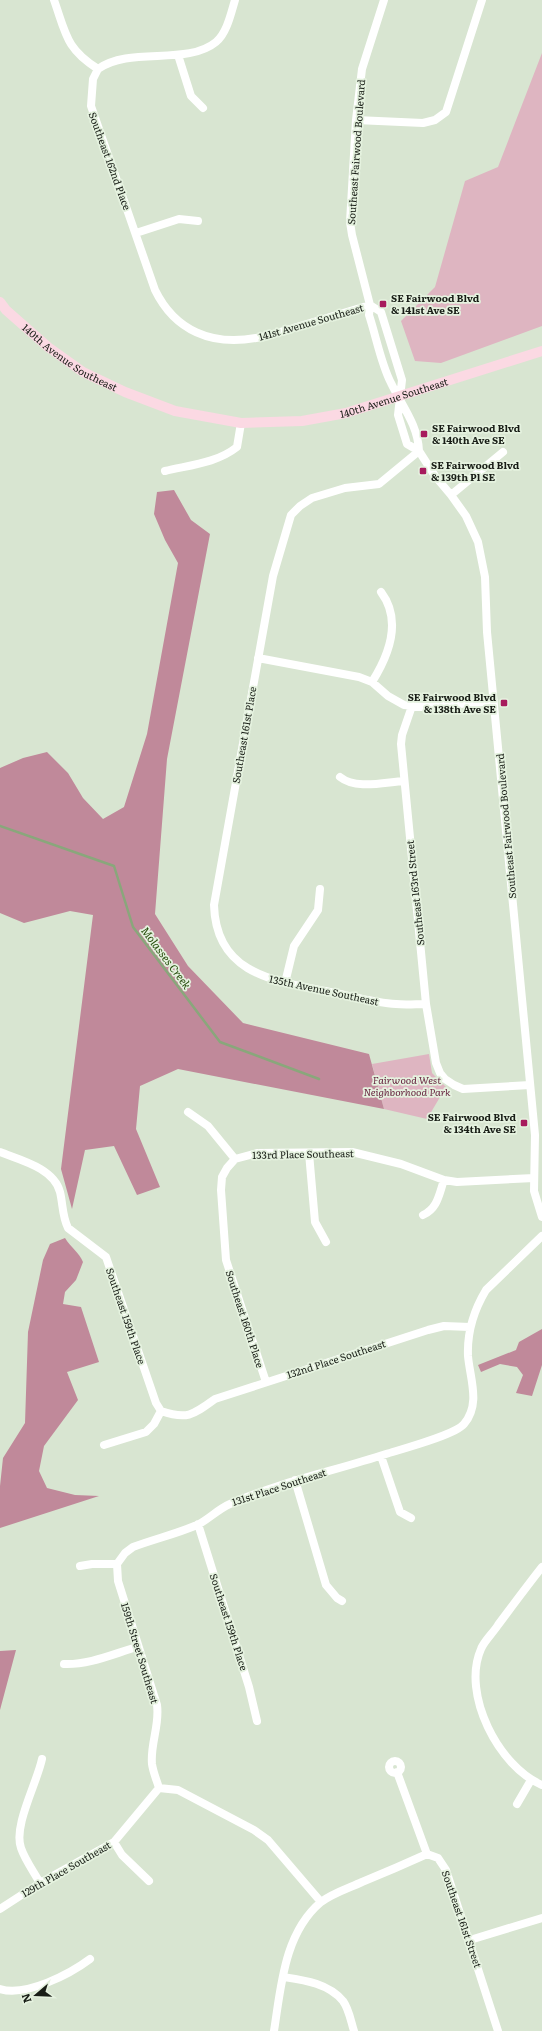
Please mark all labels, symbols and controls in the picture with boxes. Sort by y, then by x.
street label: Southeast Fairwood Boulevard [343,79,368,225]
street label: Southeast 162nd Place [86,110,135,212]
place label: SE Fairwood Blvd & 141st Ave SE [391,290,480,317]
street label: 141st Avenue Southeast [257,299,365,344]
marker: SE Fairwood Blvd & 141st Ave SE [378,299,388,309]
street label: 140th Avenue Southeast [19,320,120,394]
street label: 140th Avenue Southeast [339,373,449,421]
place label: SE Fairwood Blvd & 140th Ave SE [432,420,521,447]
marker: SE Fairwood Blvd & 140th Ave SE [419,429,429,439]
place label: SE Fairwood Blvd & 139th Pl SE [431,457,520,484]
marker: SE Fairwood Blvd & 139th Pl SE [418,466,428,476]
street label: Southeast 161st Place [228,685,259,785]
place label: SE Fairwood Blvd & 138th Ave SE [408,689,496,716]
marker: SE Fairwood Blvd & 138th Ave SE [499,698,509,708]
street label: Southeast Fairwood Boulevard [492,753,519,899]
street label: Southeast 163rd Street [402,840,427,946]
water label: Molasses Creek [138,923,196,992]
street label: 135th Avenue Southeast [268,971,380,1008]
park label: Fairwood West Neighborhood Park [364,1072,451,1099]
place label: SE Fairwood Blvd & 134th Ave SE [428,1109,516,1136]
marker: SE Fairwood Blvd & 134th Ave SE [519,1118,529,1128]
street label: 133rd Place Southeast [252,1145,354,1162]
street label: Southeast 159th Place [103,1266,150,1366]
street label: Southeast 160th Place [223,1268,268,1370]
street label: 132nd Place Southeast [284,1335,387,1382]
street label: 131st Place Southeast [230,1464,328,1509]
street label: Southeast 159th Place [207,1571,252,1672]
street label: 159th Street Southeast [118,1600,163,1705]
street label: 129th Place Southeast [18,1837,113,1900]
street label: Southeast 161st Street [439,1868,486,1969]
north arrow [16,1975,56,2015]
text: N [17,1992,35,2006]

